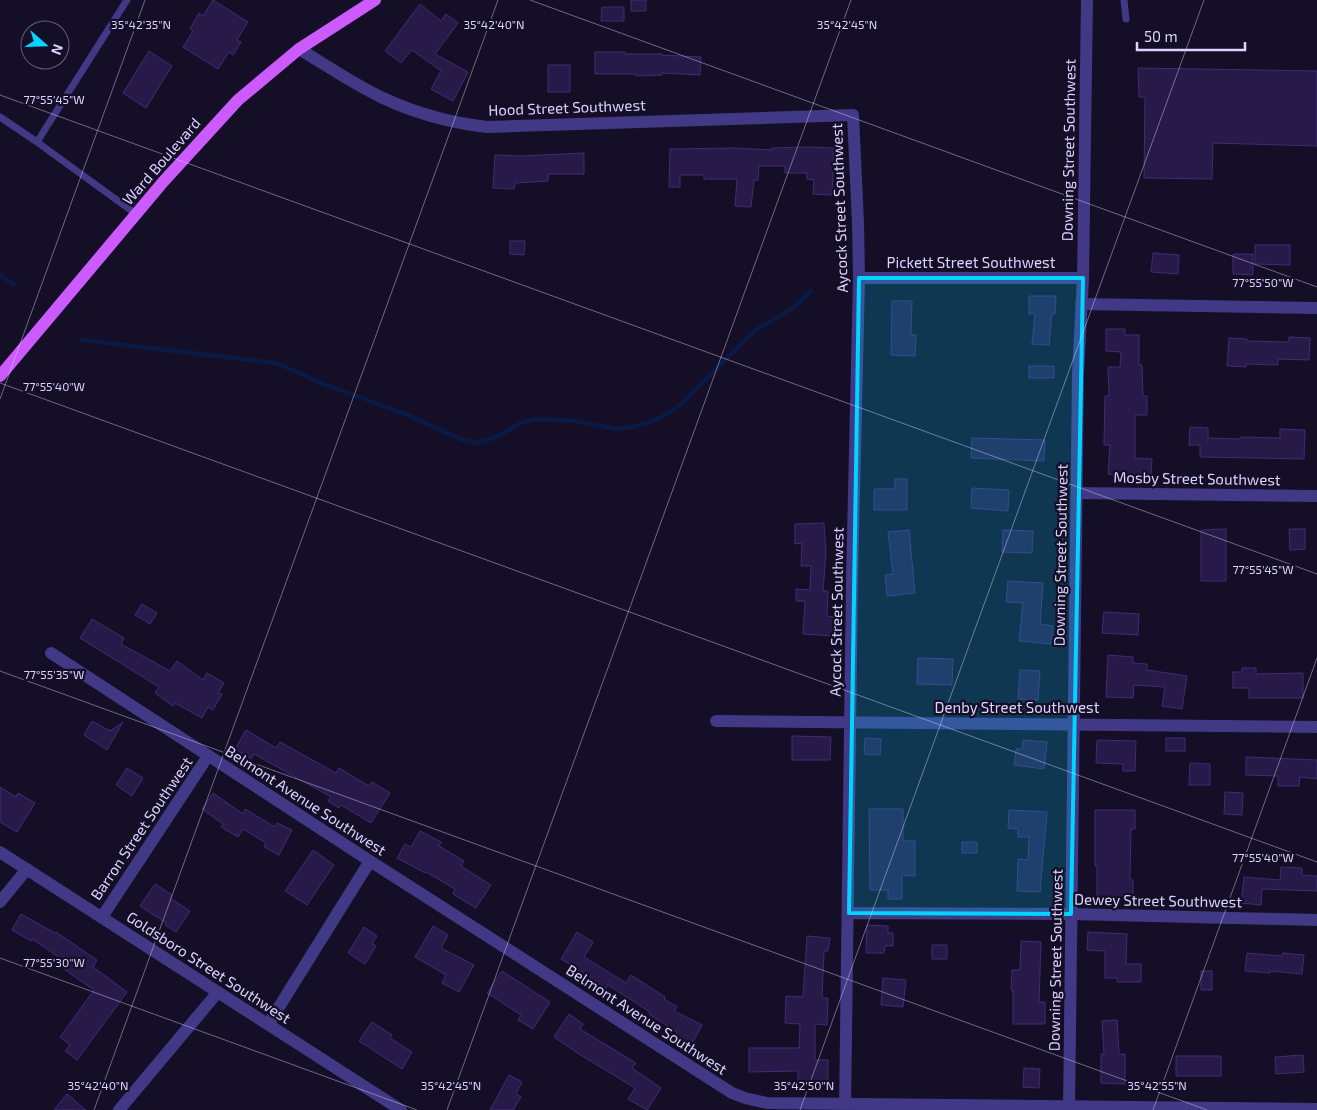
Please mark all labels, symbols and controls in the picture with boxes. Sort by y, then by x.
text: 35°42'35"N [111,17,171,31]
text: 35°42'40"N [463,17,525,31]
text: 35°42'45"N [817,17,877,31]
north arrow [20,20,70,70]
scale bar [1137,20,1244,52]
text: 50 m [1144,27,1178,45]
text: N [48,42,67,57]
street label: Downing Street Southwest [1057,58,1079,241]
text: 77°55'45"W [23,92,85,106]
street label: Hood Street Southwest [488,95,646,119]
street label: Ward Boulevard [118,114,204,208]
street label: Aycock Street Southwest [827,123,851,293]
street label: Pickett Street Southwest [887,253,1056,271]
text: 77°55'50"W [1232,275,1294,289]
text: 77°55'40"W [23,379,85,393]
street label: Downing Street Southwest [1049,463,1071,646]
street label: Mosby Street Southwest [1113,468,1281,488]
street label: Aycock Street Southwest [826,527,846,697]
text: 77°55'45"W [1232,562,1294,576]
text: 77°55'35"W [24,667,84,681]
street label: Denby Street Southwest [935,698,1100,716]
street label: Belmont Avenue Southwest [222,741,390,859]
street label: Barron Street Southwest [86,753,196,903]
text: 77°55'40"W [1232,850,1294,864]
street label: Downing Street Southwest [1044,868,1066,1051]
street label: Dewey Street Southwest [1074,890,1242,910]
street label: Goldsboro Street Southwest [124,907,295,1027]
text: 77°55'30"W [23,955,85,969]
street label: Belmont Avenue Southwest [563,960,731,1078]
text: 35°42'40"N [67,1078,129,1092]
text: 35°42'45"N [421,1078,481,1092]
text: 35°42'50"N [774,1078,834,1092]
text: 35°42'55"N [1127,1078,1187,1092]

